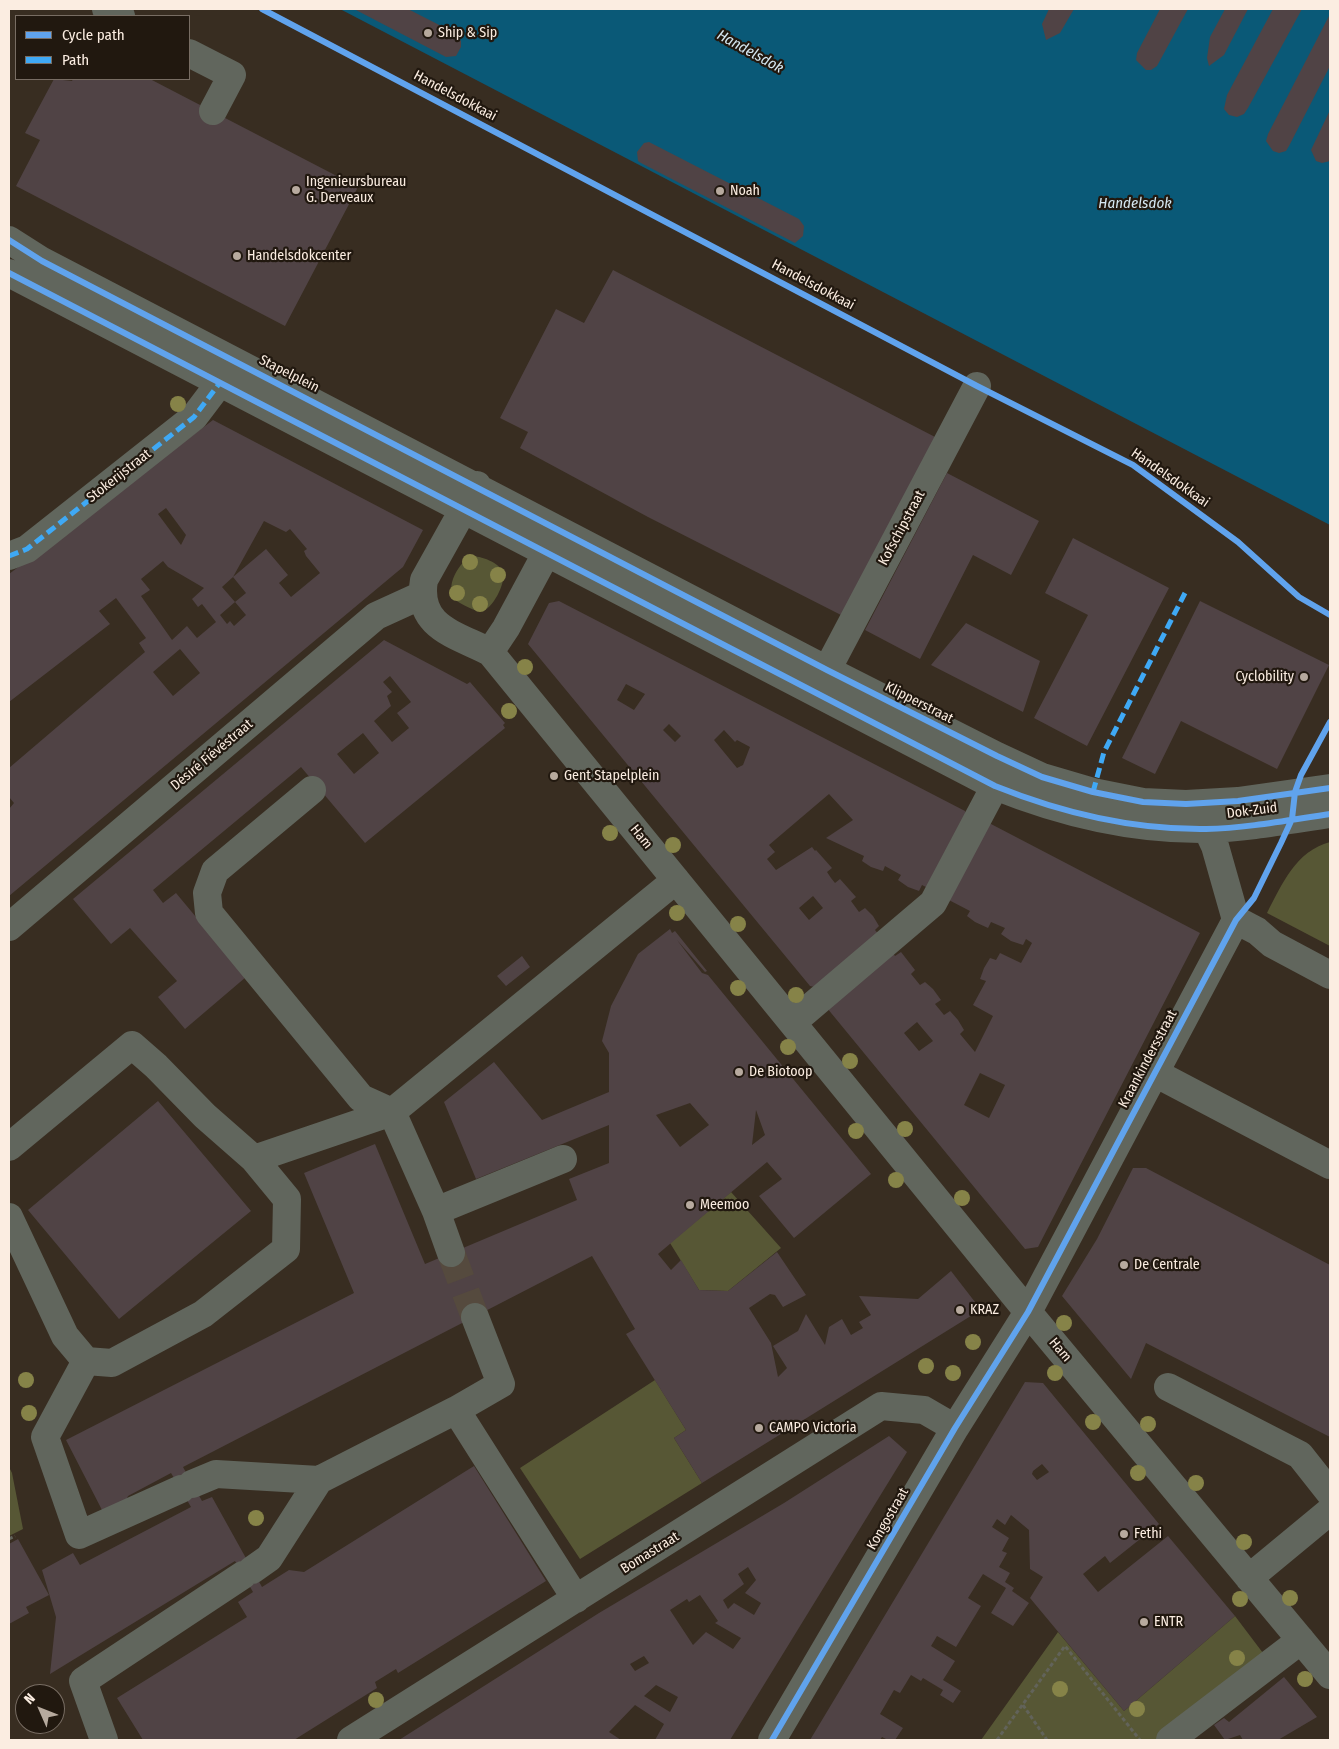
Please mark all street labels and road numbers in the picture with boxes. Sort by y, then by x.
street label: Handelsdokkaai [411,67,499,125]
street label: Handelsdokkaai [769,256,857,314]
street label: Stapelplein [256,352,322,396]
street label: Handelsdokkaai [1128,445,1212,511]
street label: Stokerijstraat [83,446,155,506]
street label: Kofschipstraat [875,488,929,568]
street label: Klipperstraat [882,679,956,727]
street label: Désiré Fiévéstraat [168,716,256,794]
street label: Dok-Zuid [1226,800,1278,822]
street label: Ham [626,822,656,852]
street label: Kraankindersstraat [1115,1007,1181,1111]
street label: Ham [1045,1335,1075,1365]
street label: Kongostraat [863,1485,913,1553]
street label: Bomastraat [618,1528,682,1578]

